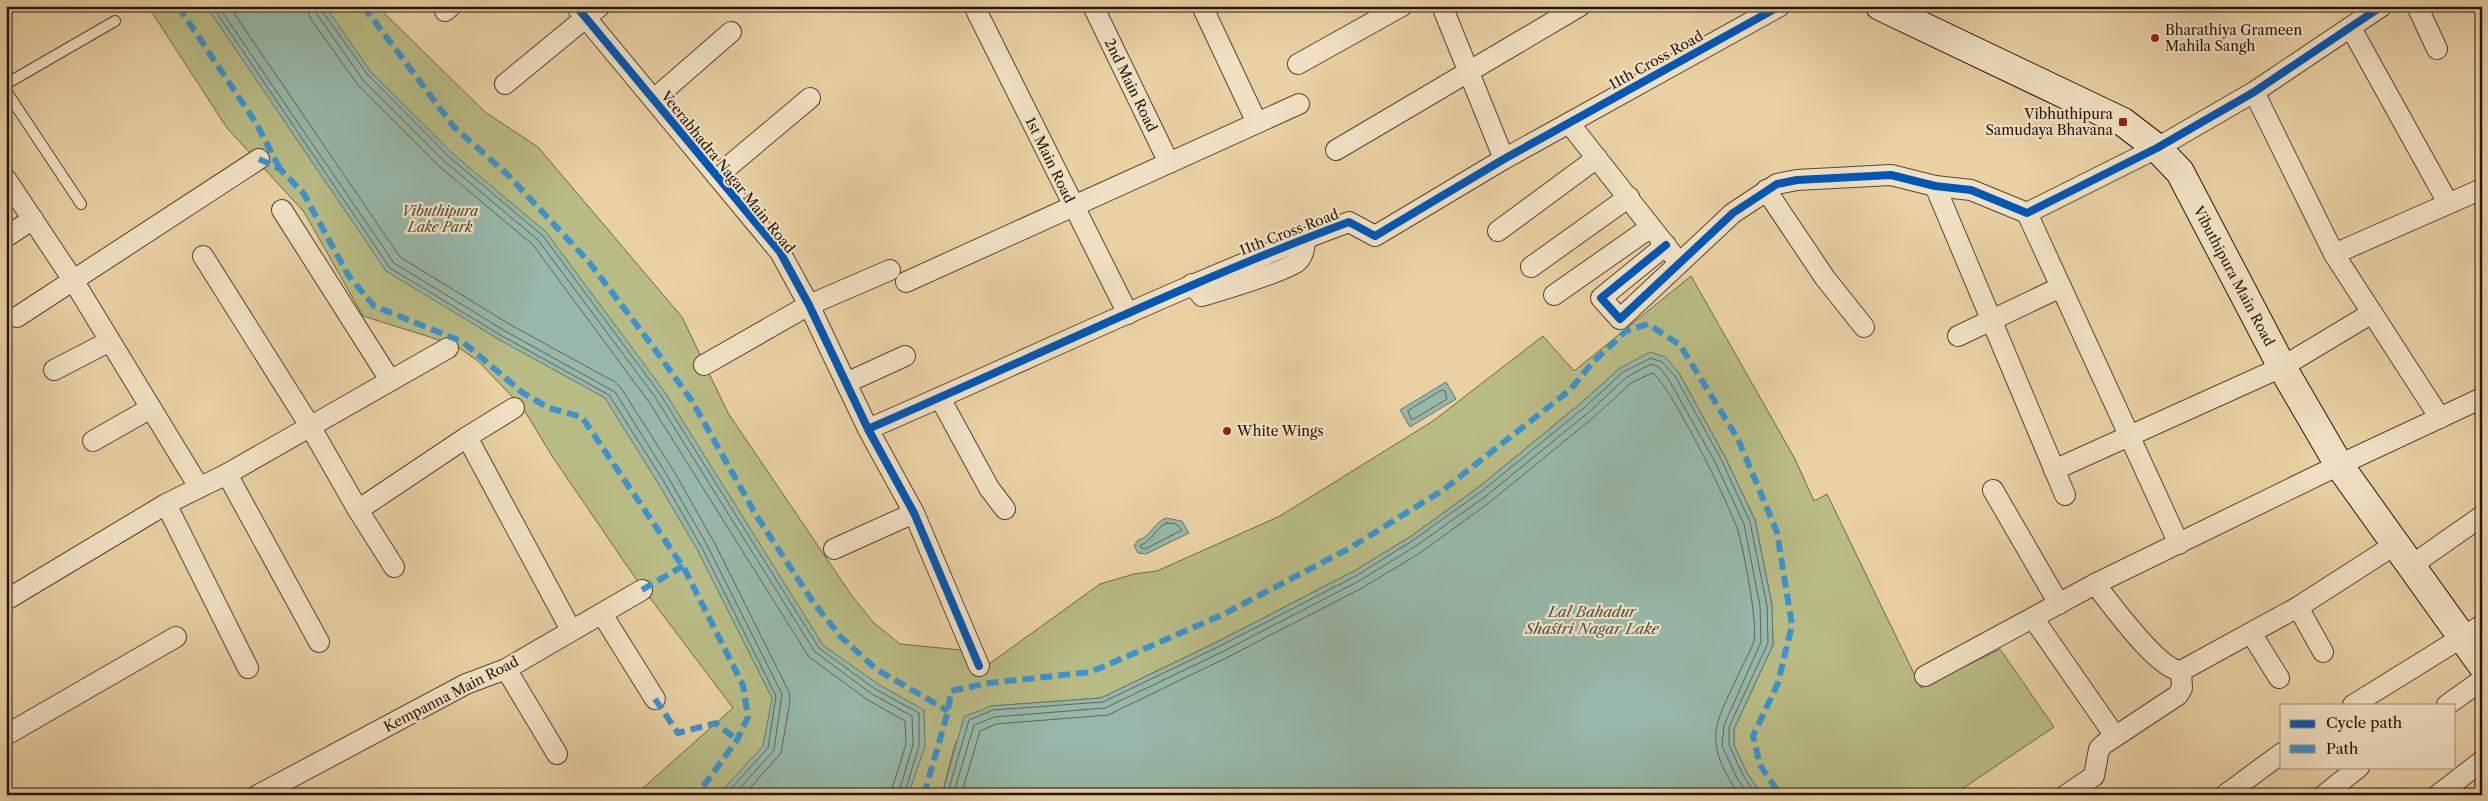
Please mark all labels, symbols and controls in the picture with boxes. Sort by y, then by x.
place label: Bharathiya Grameen Mahila Sangh [2165,21,2302,55]
street label: 11th Cross Road [1606,26,1707,93]
marker: Bharathiya Grameen Mahila Sangh [2149,32,2161,44]
street label: 2nd Main Road [1101,35,1162,135]
street label: Veerabhadra Nagar Main Road [656,87,799,257]
place label: Vibhuthipura Samudaya Bhavana [1986,105,2114,139]
street label: 1st Main Road [1021,114,1079,206]
marker: Vibhuthipura Samudaya Bhavana [2117,116,2129,128]
park label: Vibuthipura Lake Park [402,202,479,236]
street label: Vibuthipura Main Road [2189,202,2279,350]
street label: 11th Cross Road [1237,205,1342,259]
place label: White Wings [1236,422,1324,440]
marker: White Wings [1221,425,1233,437]
water label: Lal Bahadur Shastri Nagar Lake [1524,602,1659,638]
street label: Kempanna Main Road [381,652,522,736]
legend [2280,704,2456,768]
text: Cycle path [2326,713,2403,732]
text: Path [2326,739,2359,758]

